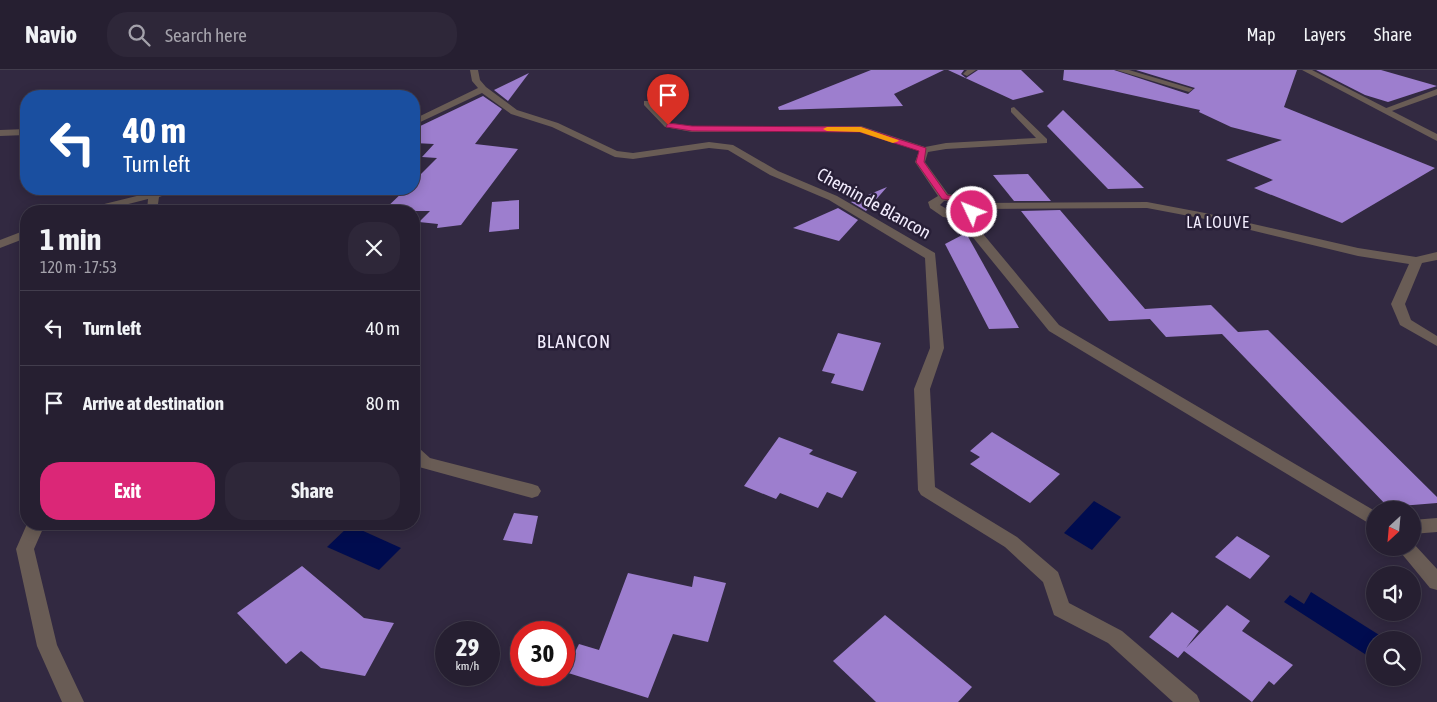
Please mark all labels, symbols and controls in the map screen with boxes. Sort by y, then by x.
search box [107,12,457,57]
text: Navio [25,21,77,48]
icon: search [125,21,153,49]
text: Search here [165,24,247,46]
text: Map [1246,24,1275,45]
text: Layers [1303,24,1346,45]
text: Share [1374,24,1412,45]
pin [647,74,689,125]
icon: arrive [654,81,682,109]
icon: left [40,110,105,175]
text: 40 m [123,110,186,150]
text: Turn left [123,151,190,177]
street label: Chemin de Blancon [813,163,935,243]
position arrow [945,185,997,237]
district label: LA LOUVE [1186,213,1250,231]
text: 1 min [40,222,101,256]
button: close [348,222,400,274]
text: 120 m · 17:53 [40,258,117,276]
icon: left [40,314,68,342]
text: Turn left [83,317,141,339]
text: 40 m [366,317,400,339]
district label: BLANCON [537,330,611,352]
icon: arrive [40,389,68,417]
text: Arrive at destination [83,392,224,414]
text: 80 m [366,392,400,414]
button: Exit [40,462,215,520]
button: Share [225,462,400,520]
north arrow [1366,501,1421,556]
map controls [1366,501,1421,686]
button: sound [1366,566,1421,621]
speed limit sign: 30 [510,621,575,686]
button: search [1366,631,1421,686]
text: 29 [456,633,479,661]
text: km/h [456,659,479,673]

